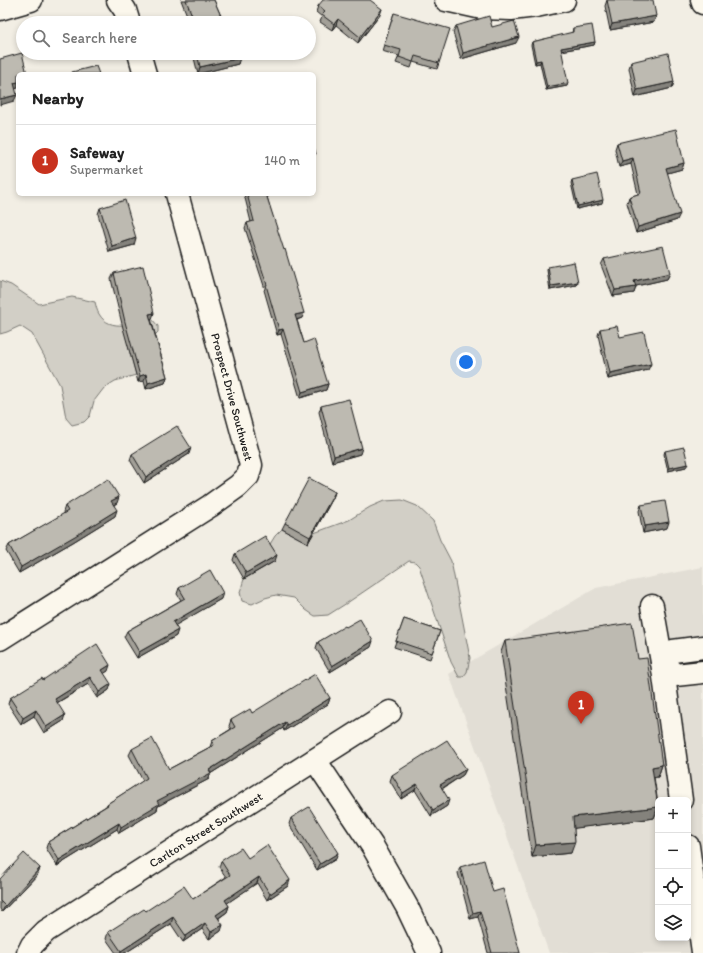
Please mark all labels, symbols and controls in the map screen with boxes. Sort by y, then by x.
search box [16,16,316,60]
icon: search [30,27,52,49]
text: Search here [62,29,137,47]
text: Nearby [32,88,84,108]
text: Safeway [70,144,124,162]
text: 1 [42,153,48,168]
text: 140 m [264,153,300,168]
text: Supermarket [70,162,143,177]
street label: Prospect Drive Southwest [208,332,256,463]
your location [456,352,476,372]
pin: 1 [568,691,594,724]
street label: Carlton Street Southwest [147,789,266,871]
map controls [655,797,691,941]
button: + [655,797,691,833]
button: − [655,833,691,869]
button: locate [655,869,691,905]
button: layers [655,905,691,941]

